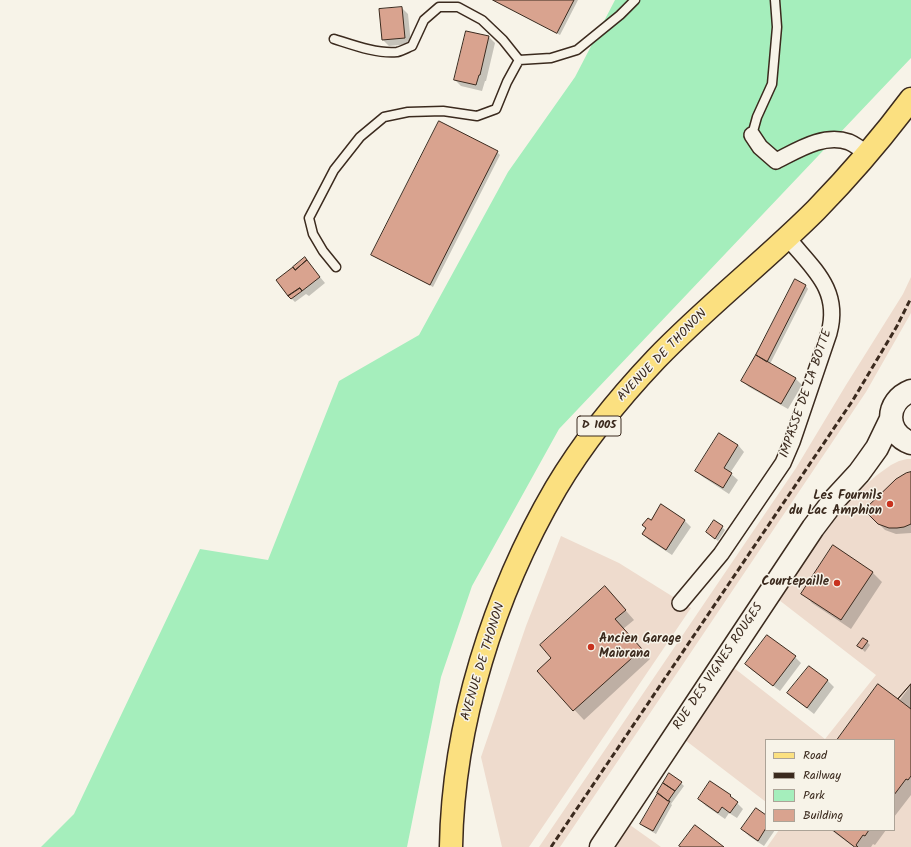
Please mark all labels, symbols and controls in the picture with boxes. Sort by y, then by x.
street label: AVENUE DE THONON [615,307,711,405]
street label: IMPASSE DE LA BOTTE [778,328,836,460]
road number: D 1005 [577,416,621,436]
place label: Les Fournils du Lac Amphion [789,489,882,520]
marker: Les Fournils du Lac Amphion [885,499,895,509]
place label: Courtepaille [762,575,829,591]
marker: Courtepaille [832,578,842,588]
street label: AVENUE DE THONON [459,601,509,723]
street label: RUE DES VIGNES ROUGES [671,601,767,733]
place label: Ancien Garage Maïorana [599,632,681,663]
marker: Ancien Garage Maïorana [586,642,596,652]
legend [765,739,895,831]
text: Road [803,746,827,765]
text: Railway [803,766,841,785]
text: Park [803,786,825,805]
text: Building [803,806,843,825]

